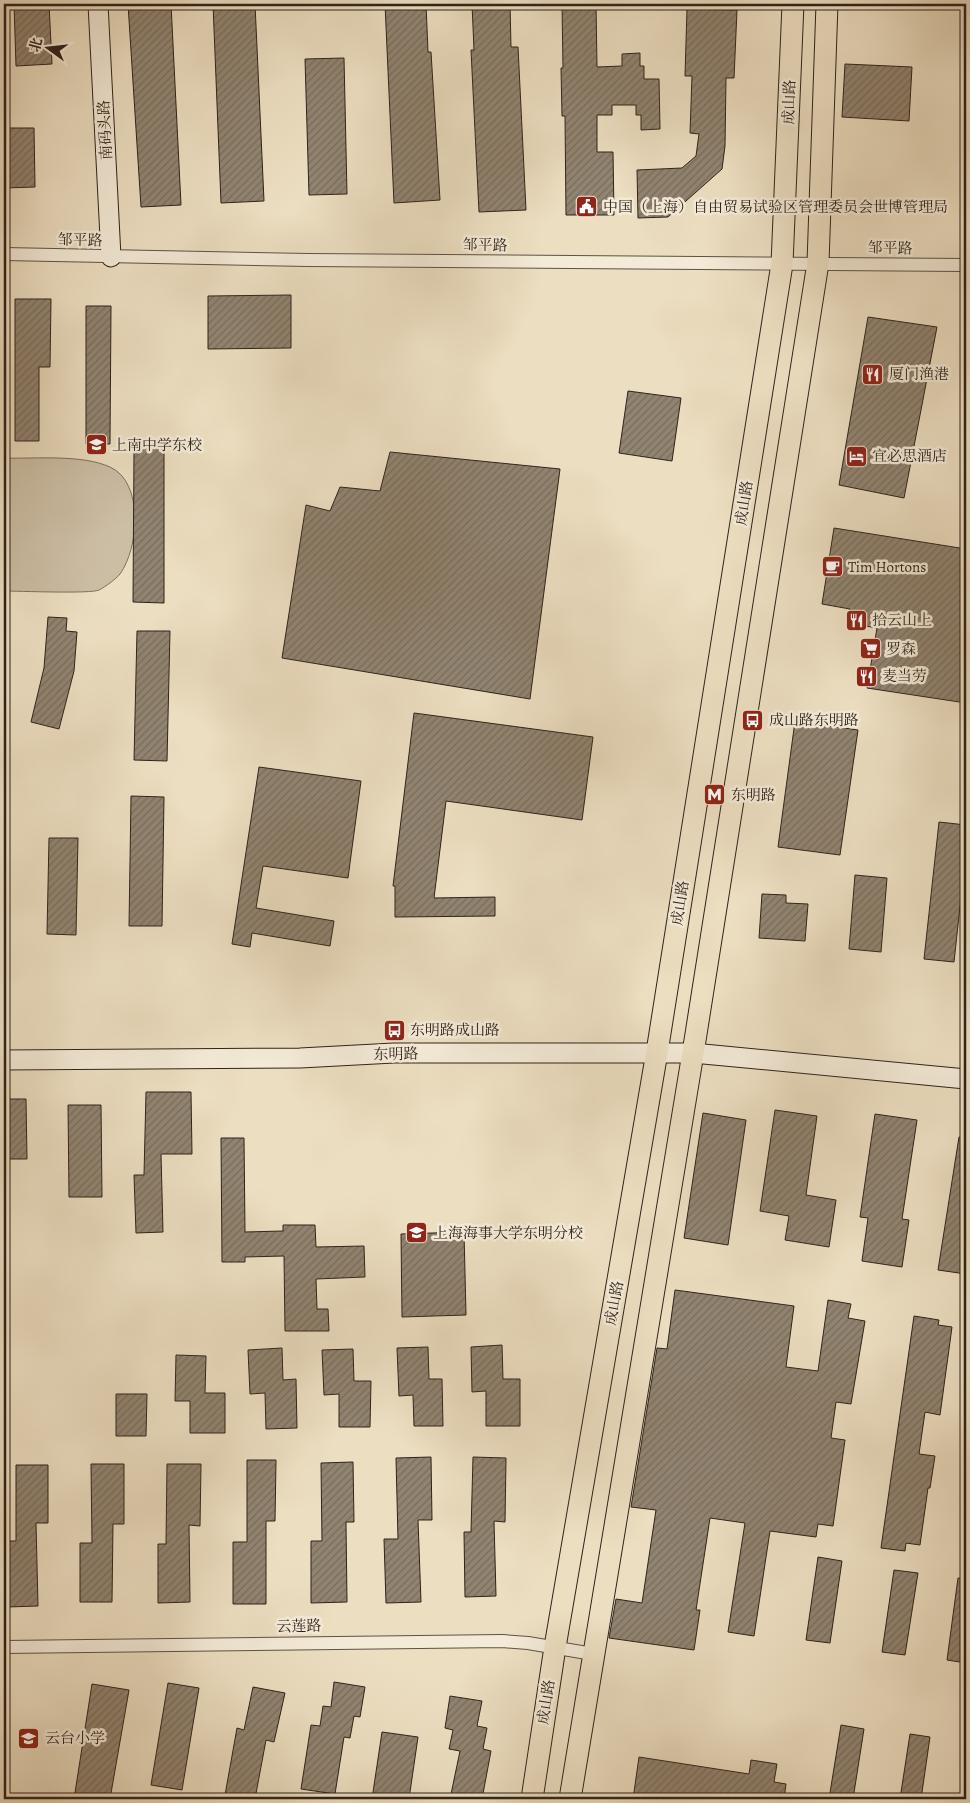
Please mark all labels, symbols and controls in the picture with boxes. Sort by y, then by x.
north arrow [22,22,72,72]
text: 北 [25,36,47,54]
street label: 成山路 [778,79,800,125]
street label: 南码头路 [93,100,117,160]
public building icon: 中国（上海）自由贸易试验区管理委员会世博管理局 [575,195,599,219]
place label: 中国（上海）自由贸易试验区管理委员会世博管理局 [603,197,948,217]
street label: 邹平路 [57,230,103,250]
street label: 邹平路 [462,235,508,255]
street label: 邹平路 [867,238,913,258]
restaurant icon: 厦门渔港 [861,362,885,386]
place label: 厦门渔港 [889,364,949,384]
school or university icon: 上南中学东校 [84,433,108,457]
place label: 上南中学东校 [112,435,202,455]
hotel icon: 宜必思酒店 [844,444,868,468]
place label: 宜必思酒店 [872,446,947,466]
street label: 成山路 [731,479,757,527]
cafe icon: Tim Hortons [820,555,844,579]
place label: Tim Hortons [848,557,926,577]
restaurant icon: 拾云山上 [844,608,868,632]
place label: 拾云山上 [872,610,932,630]
supermarket icon: 罗森 [858,637,882,661]
place label: 罗森 [886,639,916,659]
restaurant icon: 麦当劳 [854,664,878,688]
place label: 麦当劳 [882,666,927,686]
bus stop icon: 成山路东明路 [741,708,765,732]
place label: 成山路东明路 [769,710,859,730]
metro station icon: 东明路 [703,783,727,807]
place label: 东明路 [731,785,776,805]
street label: 成山路 [667,879,693,927]
bus stop icon: 东明路成山路 [382,1018,406,1042]
place label: 东明路成山路 [410,1020,500,1040]
street label: 东明路 [373,1044,419,1064]
school or university icon: 上海海事大学东明分校 [405,1221,429,1245]
place label: 上海海事大学东明分校 [433,1223,583,1243]
street label: 成山路 [600,1279,628,1327]
street label: 云莲路 [276,1616,322,1636]
street label: 成山路 [533,1678,559,1726]
school or university icon: 云台小学 [17,1726,41,1750]
place label: 云台小学 [45,1728,105,1748]

